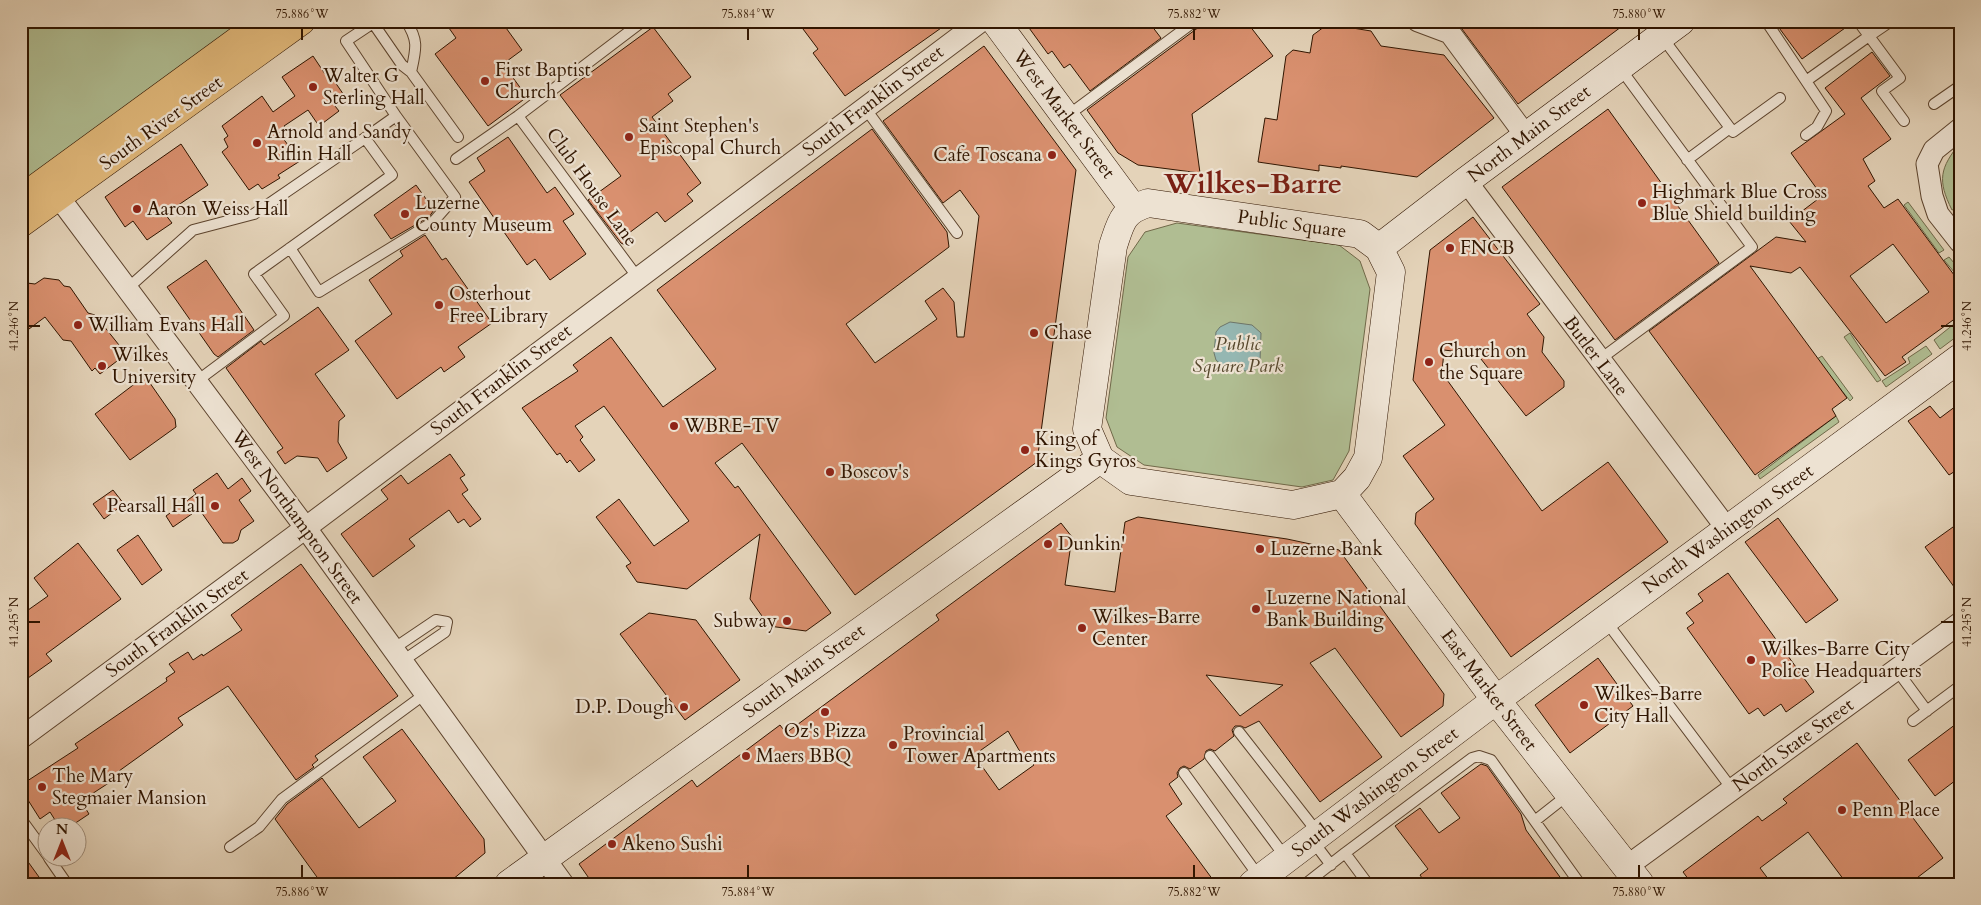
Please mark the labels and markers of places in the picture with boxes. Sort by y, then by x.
place label: First Baptist Church [495,57,591,105]
place label: Walter G Sterling Hall [322,63,425,111]
marker: First Baptist Church [479,75,491,87]
marker: Walter G Sterling Hall [307,81,319,93]
place label: Saint Stephen's Episcopal Church [639,113,782,161]
place label: Arnold and Sandy Riflin Hall [267,119,411,167]
marker: Saint Stephen's Episcopal Church [623,131,635,143]
marker: Arnold and Sandy Riflin Hall [251,137,263,149]
place label: Cafe Toscana [933,142,1042,168]
marker: Cafe Toscana [1046,149,1058,161]
place label: Highmark Blue Cross Blue Shield building [1652,179,1827,227]
place label: Luzerne County Museum [415,190,553,238]
place label: Aaron Weiss Hall [147,196,289,222]
marker: Highmark Blue Cross Blue Shield building [1636,197,1648,209]
marker: Aaron Weiss Hall [131,203,143,215]
marker: Luzerne County Museum [399,208,411,220]
place label: FNCB [1460,235,1514,261]
marker: FNCB [1444,242,1456,254]
place label: Osterhout Free Library [449,281,548,329]
marker: Osterhout Free Library [433,299,445,311]
place label: William Evans Hall [87,312,244,338]
marker: William Evans Hall [72,319,84,331]
place label: Chase [1044,320,1092,346]
marker: Chase [1028,327,1040,339]
place label: Church on the Square [1439,338,1527,386]
place label: Wilkes University [111,342,197,390]
marker: Church on the Square [1423,356,1435,368]
marker: Wilkes University [96,360,108,372]
place label: WBRE-TV [683,413,779,439]
marker: WBRE-TV [668,420,680,432]
place label: King of Kings Gyros [1035,426,1136,474]
marker: King of Kings Gyros [1019,444,1031,456]
place label: Boscov's [840,459,909,485]
marker: Boscov's [824,466,836,478]
place label: Pearsall Hall [107,493,205,519]
marker: Pearsall Hall [209,500,221,512]
place label: Dunkin' [1058,531,1125,557]
place label: Luzerne Bank [1270,536,1383,562]
marker: Dunkin' [1042,538,1054,550]
marker: Luzerne Bank [1254,543,1266,555]
place label: Luzerne National Bank Building [1266,585,1407,633]
marker: Luzerne National Bank Building [1250,603,1262,615]
place label: Wilkes-Barre Center [1091,604,1200,652]
place label: Subway [713,608,777,634]
marker: Subway [781,615,793,627]
marker: Wilkes-Barre Center [1076,622,1088,634]
place label: Wilkes-Barre City Police Headquarters [1760,636,1922,684]
marker: Wilkes-Barre City Police Headquarters [1745,654,1757,666]
place label: Wilkes-Barre City Hall [1593,681,1702,729]
place label: D.P. Dough [575,694,675,720]
marker: Wilkes-Barre City Hall [1578,699,1590,711]
marker: D.P. Dough [678,701,690,713]
marker: Oz's Pizza [819,706,831,718]
place label: Oz's Pizza [784,718,866,744]
place label: Provincial Tower Apartments [903,721,1056,769]
marker: Provincial Tower Apartments [887,739,899,751]
place label: Maers BBQ [756,743,851,769]
marker: Maers BBQ [740,750,752,762]
place label: The Mary Stegmaier Mansion [52,763,207,811]
marker: The Mary Stegmaier Mansion [36,781,48,793]
place label: Penn Place [1852,797,1940,823]
marker: Penn Place [1836,804,1848,816]
place label: Akeno Sushi [622,831,723,857]
marker: Akeno Sushi [606,838,618,850]

